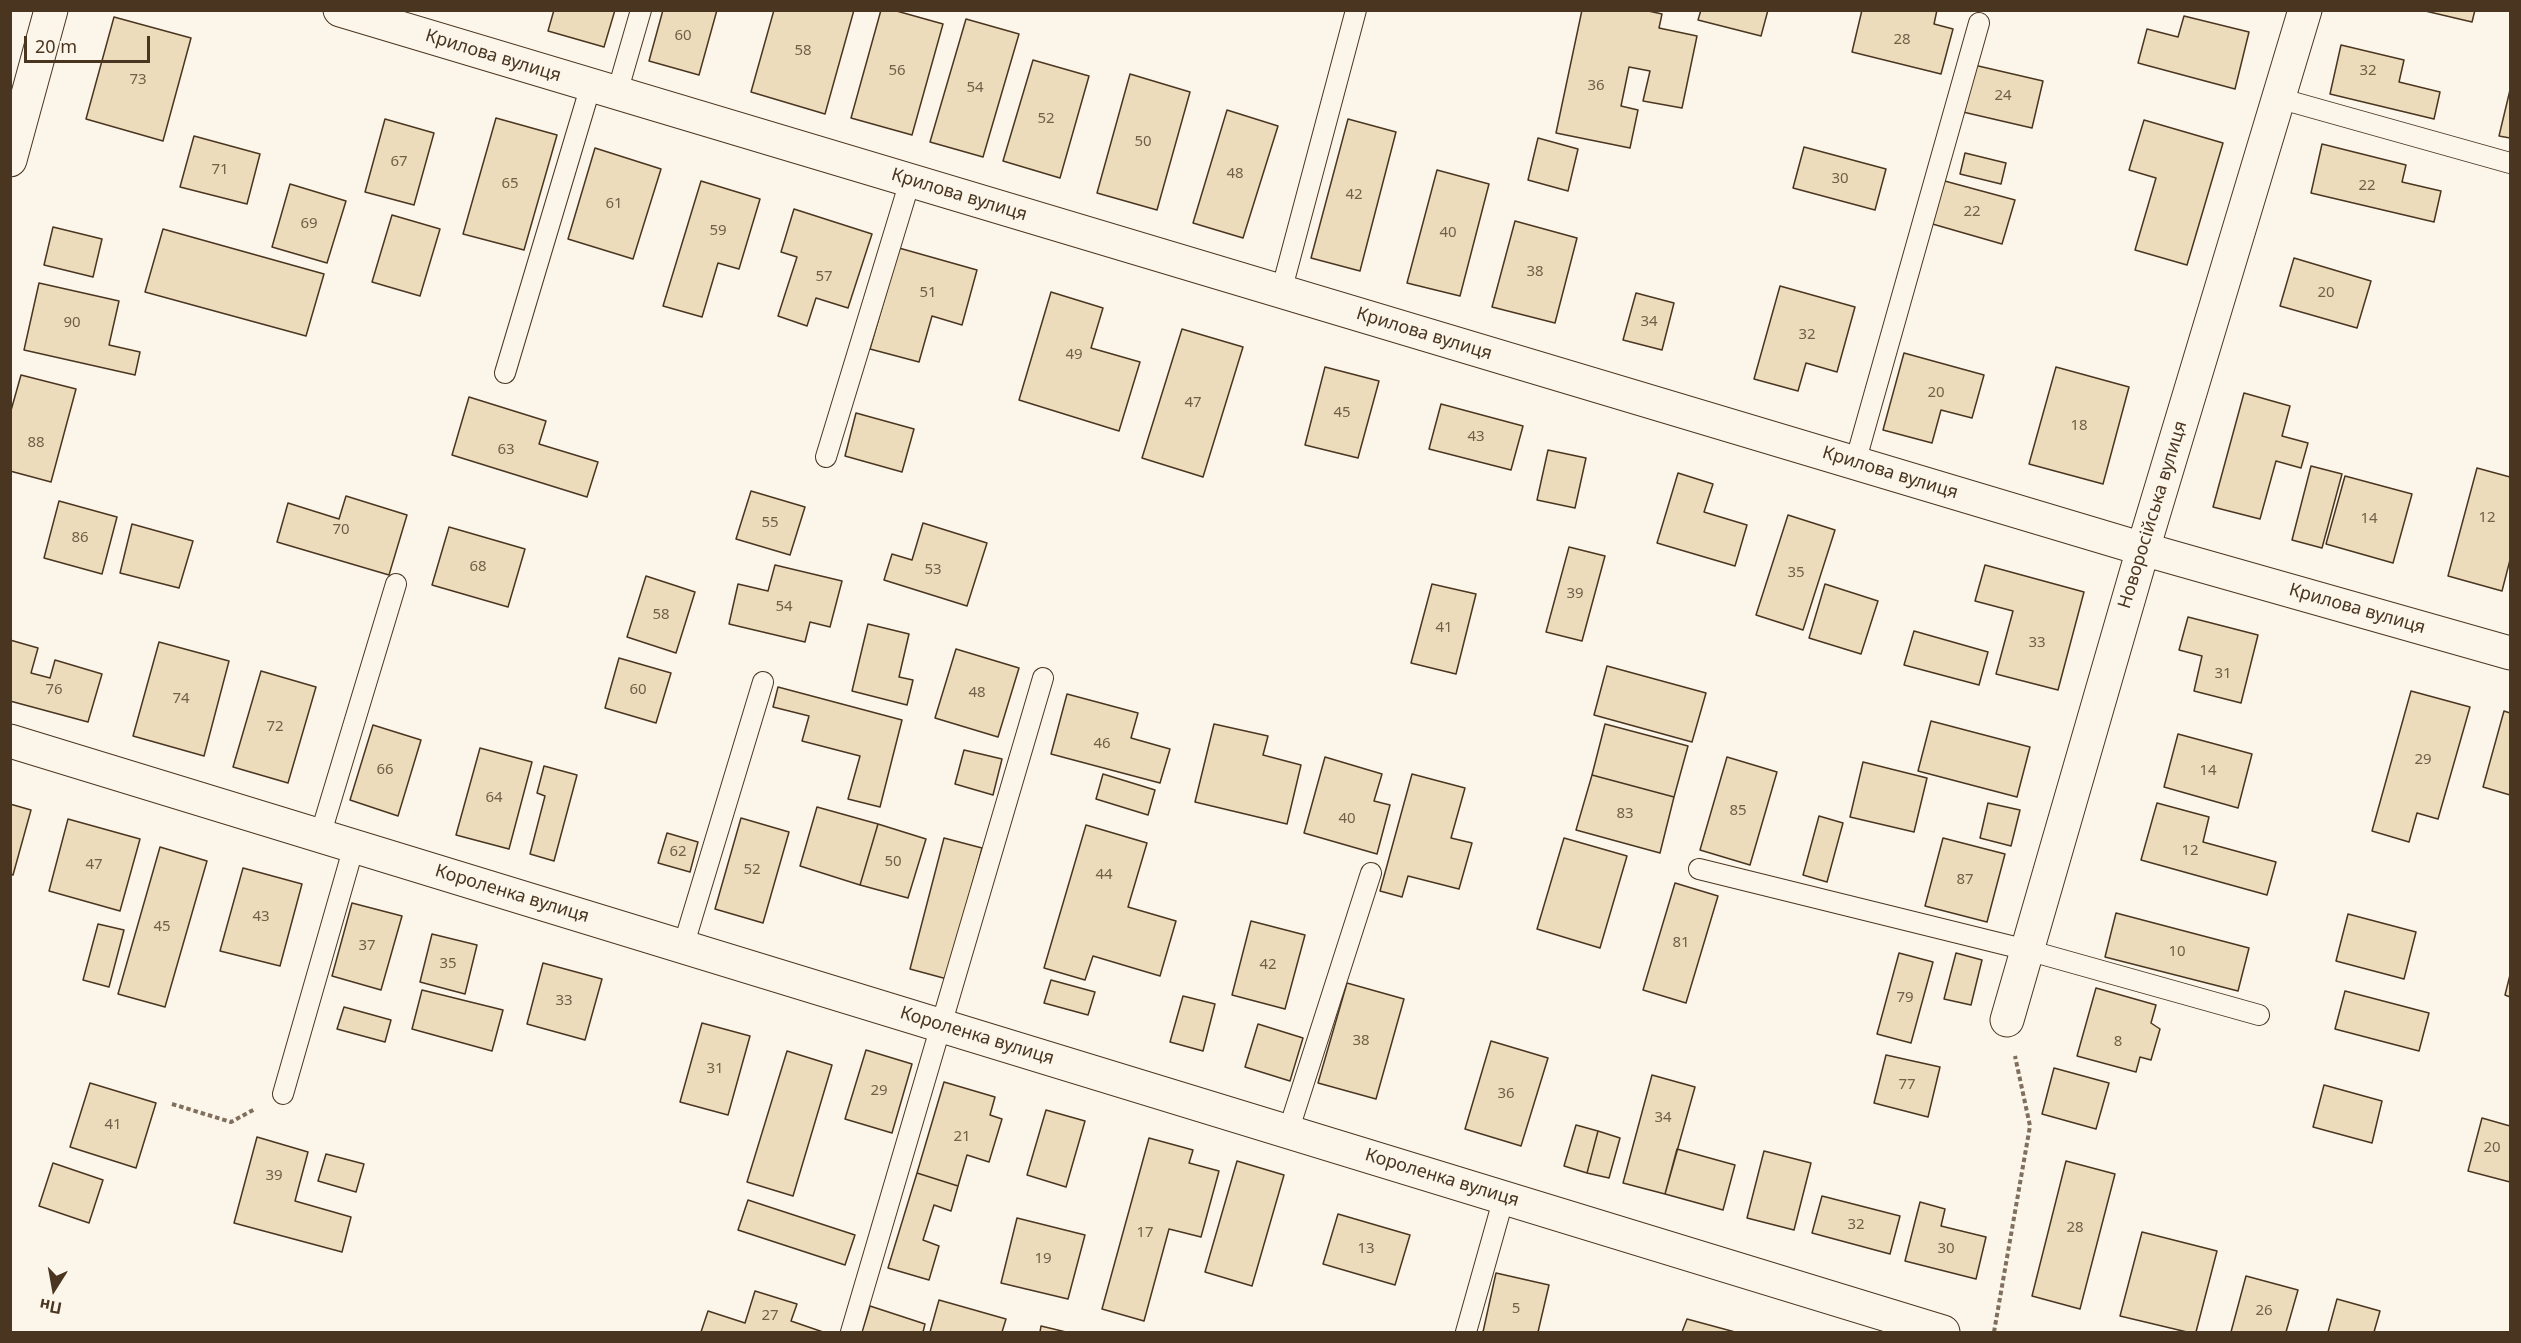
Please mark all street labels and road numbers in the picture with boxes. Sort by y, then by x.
street label: Крилова вулиця [422,25,564,87]
street label: Крилова вулиця [888,164,1030,226]
street label: Крилова вулиця [1353,303,1495,365]
street label: Новоросійська вулиця [2114,419,2192,611]
street label: Крилова вулиця [1819,442,1961,504]
street label: Крилова вулиця [2286,579,2428,639]
street label: Короленка вулиця [432,860,592,928]
street label: Короленка вулиця [897,1002,1057,1070]
street label: Короленка вулиця [1362,1144,1522,1212]

